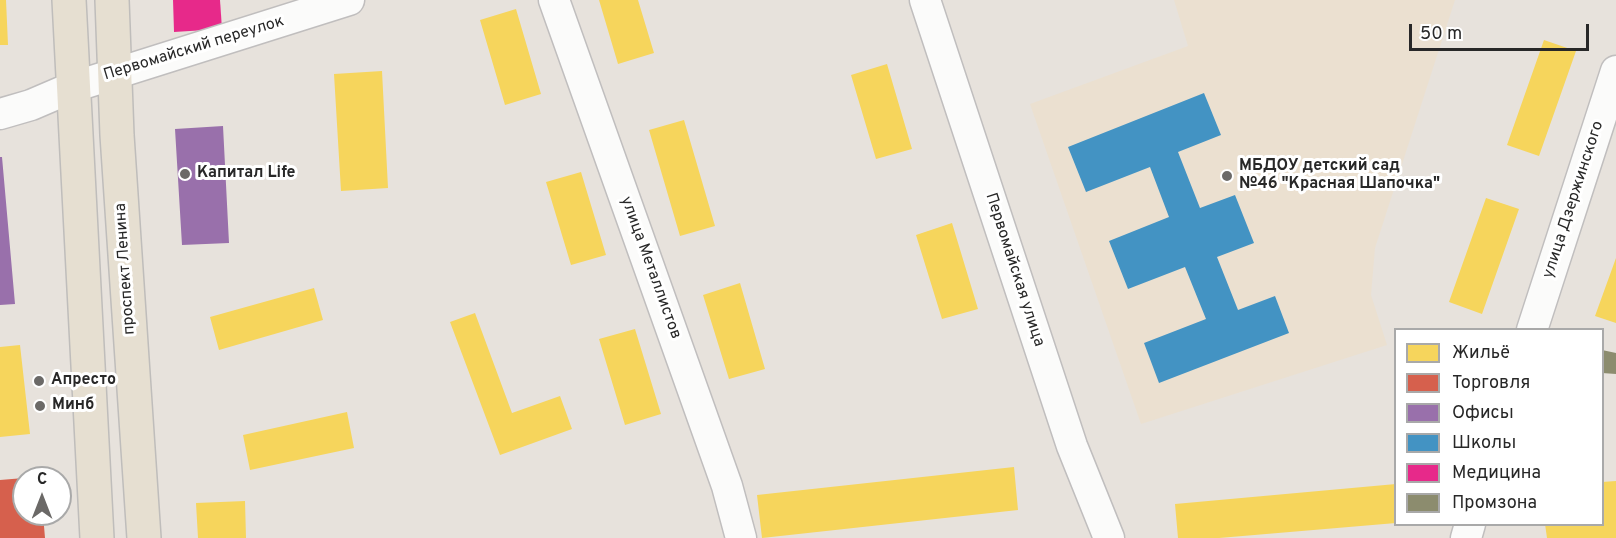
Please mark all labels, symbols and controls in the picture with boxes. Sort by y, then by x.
street label: Первомайский переулок [101,12,287,86]
scale bar [1412,12,1592,50]
text: 50 m [1420,23,1462,46]
street label: улица Дзержинского [1539,119,1609,281]
place label: МБДОУ детский сад №46 "Красная Шапочка" [1239,157,1440,195]
place label: Капитал Life [197,164,296,184]
marker: Капитал Life [178,167,192,181]
marker: МБДОУ детский сад №46 "Красная Шапочка" [1220,169,1234,183]
street label: Первомайская улица [980,191,1048,349]
street label: улица Металлистов [615,194,685,342]
street label: проспект Ленина [112,203,140,335]
legend [1394,328,1604,526]
text: Жильё [1452,342,1510,365]
place label: Апресто [51,371,116,391]
text: Торговля [1452,372,1530,395]
marker: Апресто [32,374,46,388]
place label: Минб [52,396,94,416]
marker: Минб [33,399,47,413]
text: Офисы [1452,402,1514,425]
text: Школы [1452,432,1516,455]
text: Медицина [1452,462,1541,485]
north arrow [12,466,72,526]
text: С [37,470,47,490]
text: Промзона [1452,492,1537,515]

